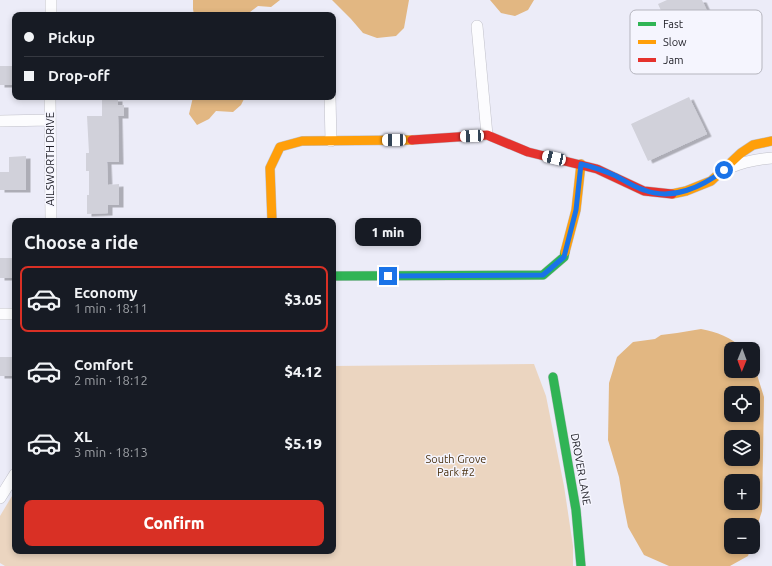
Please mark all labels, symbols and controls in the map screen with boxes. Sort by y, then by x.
legend [630,10,762,74]
text: Fast [663,18,684,30]
text: Pickup [48,29,95,46]
text: Slow [663,36,687,48]
text: Jam [663,54,684,66]
text: Drop-off [48,67,110,84]
street label: AILSWORTH DRIVE [44,112,56,206]
car [460,129,484,143]
car [382,134,406,146]
car [541,149,567,167]
route start [715,161,733,179]
callout: 1 min [355,218,421,246]
text: 1 min [371,225,405,239]
text: Choose a ride [24,232,138,252]
route end [379,267,397,285]
icon: car [26,281,62,317]
text: Economy [74,284,138,301]
text: $3.05 [284,291,322,308]
text: 1 min · 18:11 [74,301,148,315]
north arrow [724,342,760,378]
map controls [724,342,760,554]
icon: car [26,353,62,389]
text: Comfort [74,356,133,373]
text: $4.12 [284,363,322,380]
text: 2 min · 18:12 [74,373,148,387]
button: locate [724,386,760,422]
icon: car [26,425,62,461]
text: XL [74,428,92,445]
button: layers [724,430,760,466]
street label: DROVER LANE [569,432,593,506]
text: $5.19 [284,435,322,452]
text: 3 min · 18:13 [74,445,148,459]
park label: South Grove Park #2 [426,453,486,478]
button: + [724,474,760,510]
button: Confirm [24,500,324,546]
button: − [724,518,760,554]

